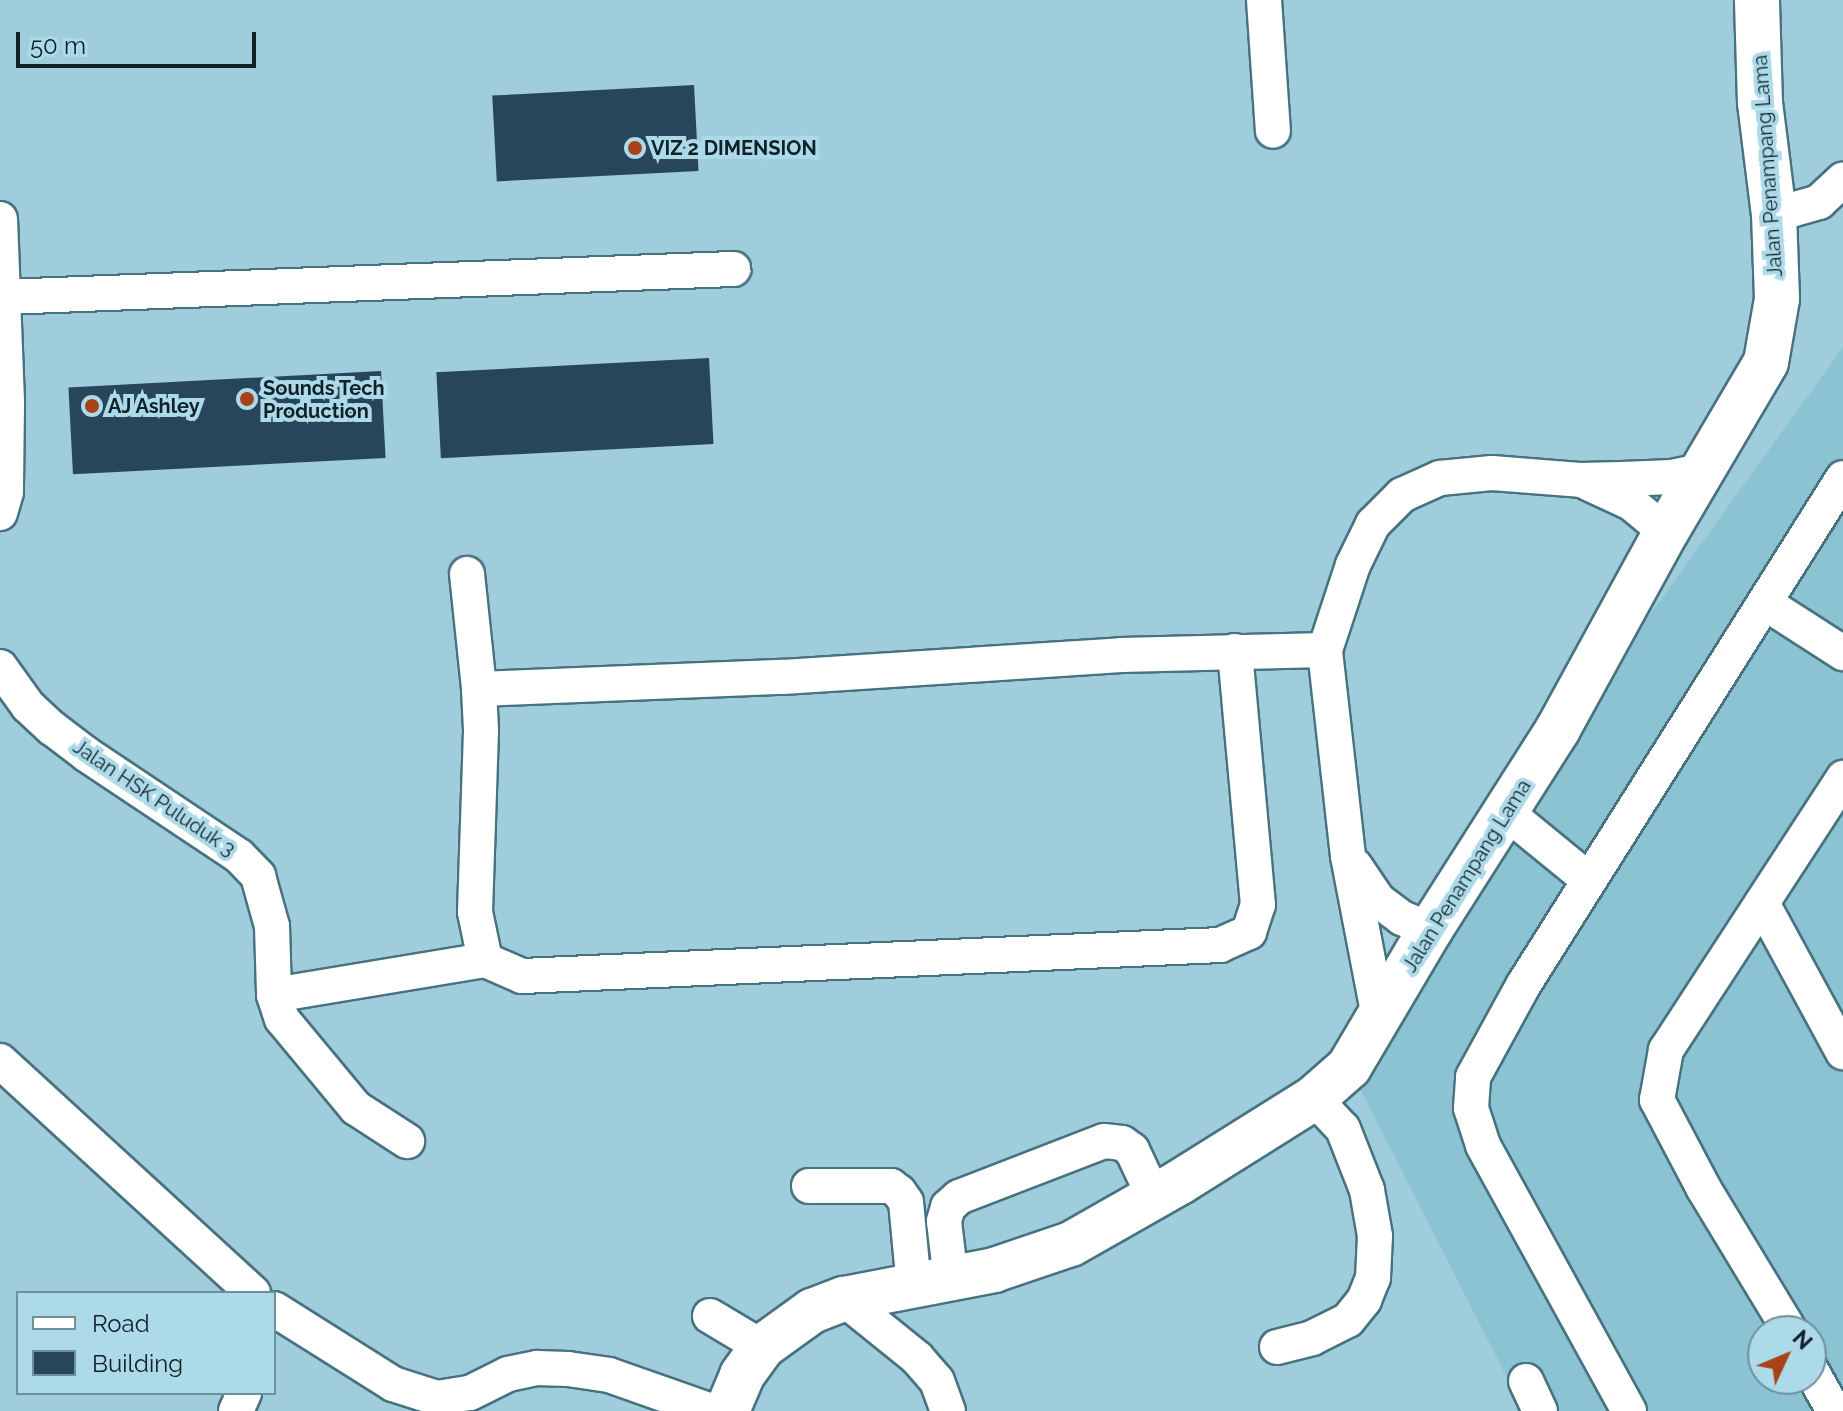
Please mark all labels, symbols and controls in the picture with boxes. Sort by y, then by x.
scale bar [20,16,260,66]
text: 50 m [30,31,86,60]
street label: Jalan Penampang Lama [1748,54,1788,278]
place label: VIZ 2 DIMENSION [651,136,817,160]
marker: VIZ 2 DIMENSION [626,139,644,157]
place label: Sounds Tech Production [263,376,385,423]
marker: Sounds Tech Production [238,390,256,408]
place label: AJ Ashley [108,394,200,418]
marker: AJ Ashley [83,397,101,415]
street label: Jalan HSK Puluduk 3 [68,735,240,861]
street label: Jalan Penampang Lama [1398,775,1536,977]
legend [16,1291,276,1395]
text: Road [92,1309,150,1338]
north arrow [1747,1315,1827,1395]
text: N [1788,1325,1818,1355]
text: Building [92,1349,183,1378]

